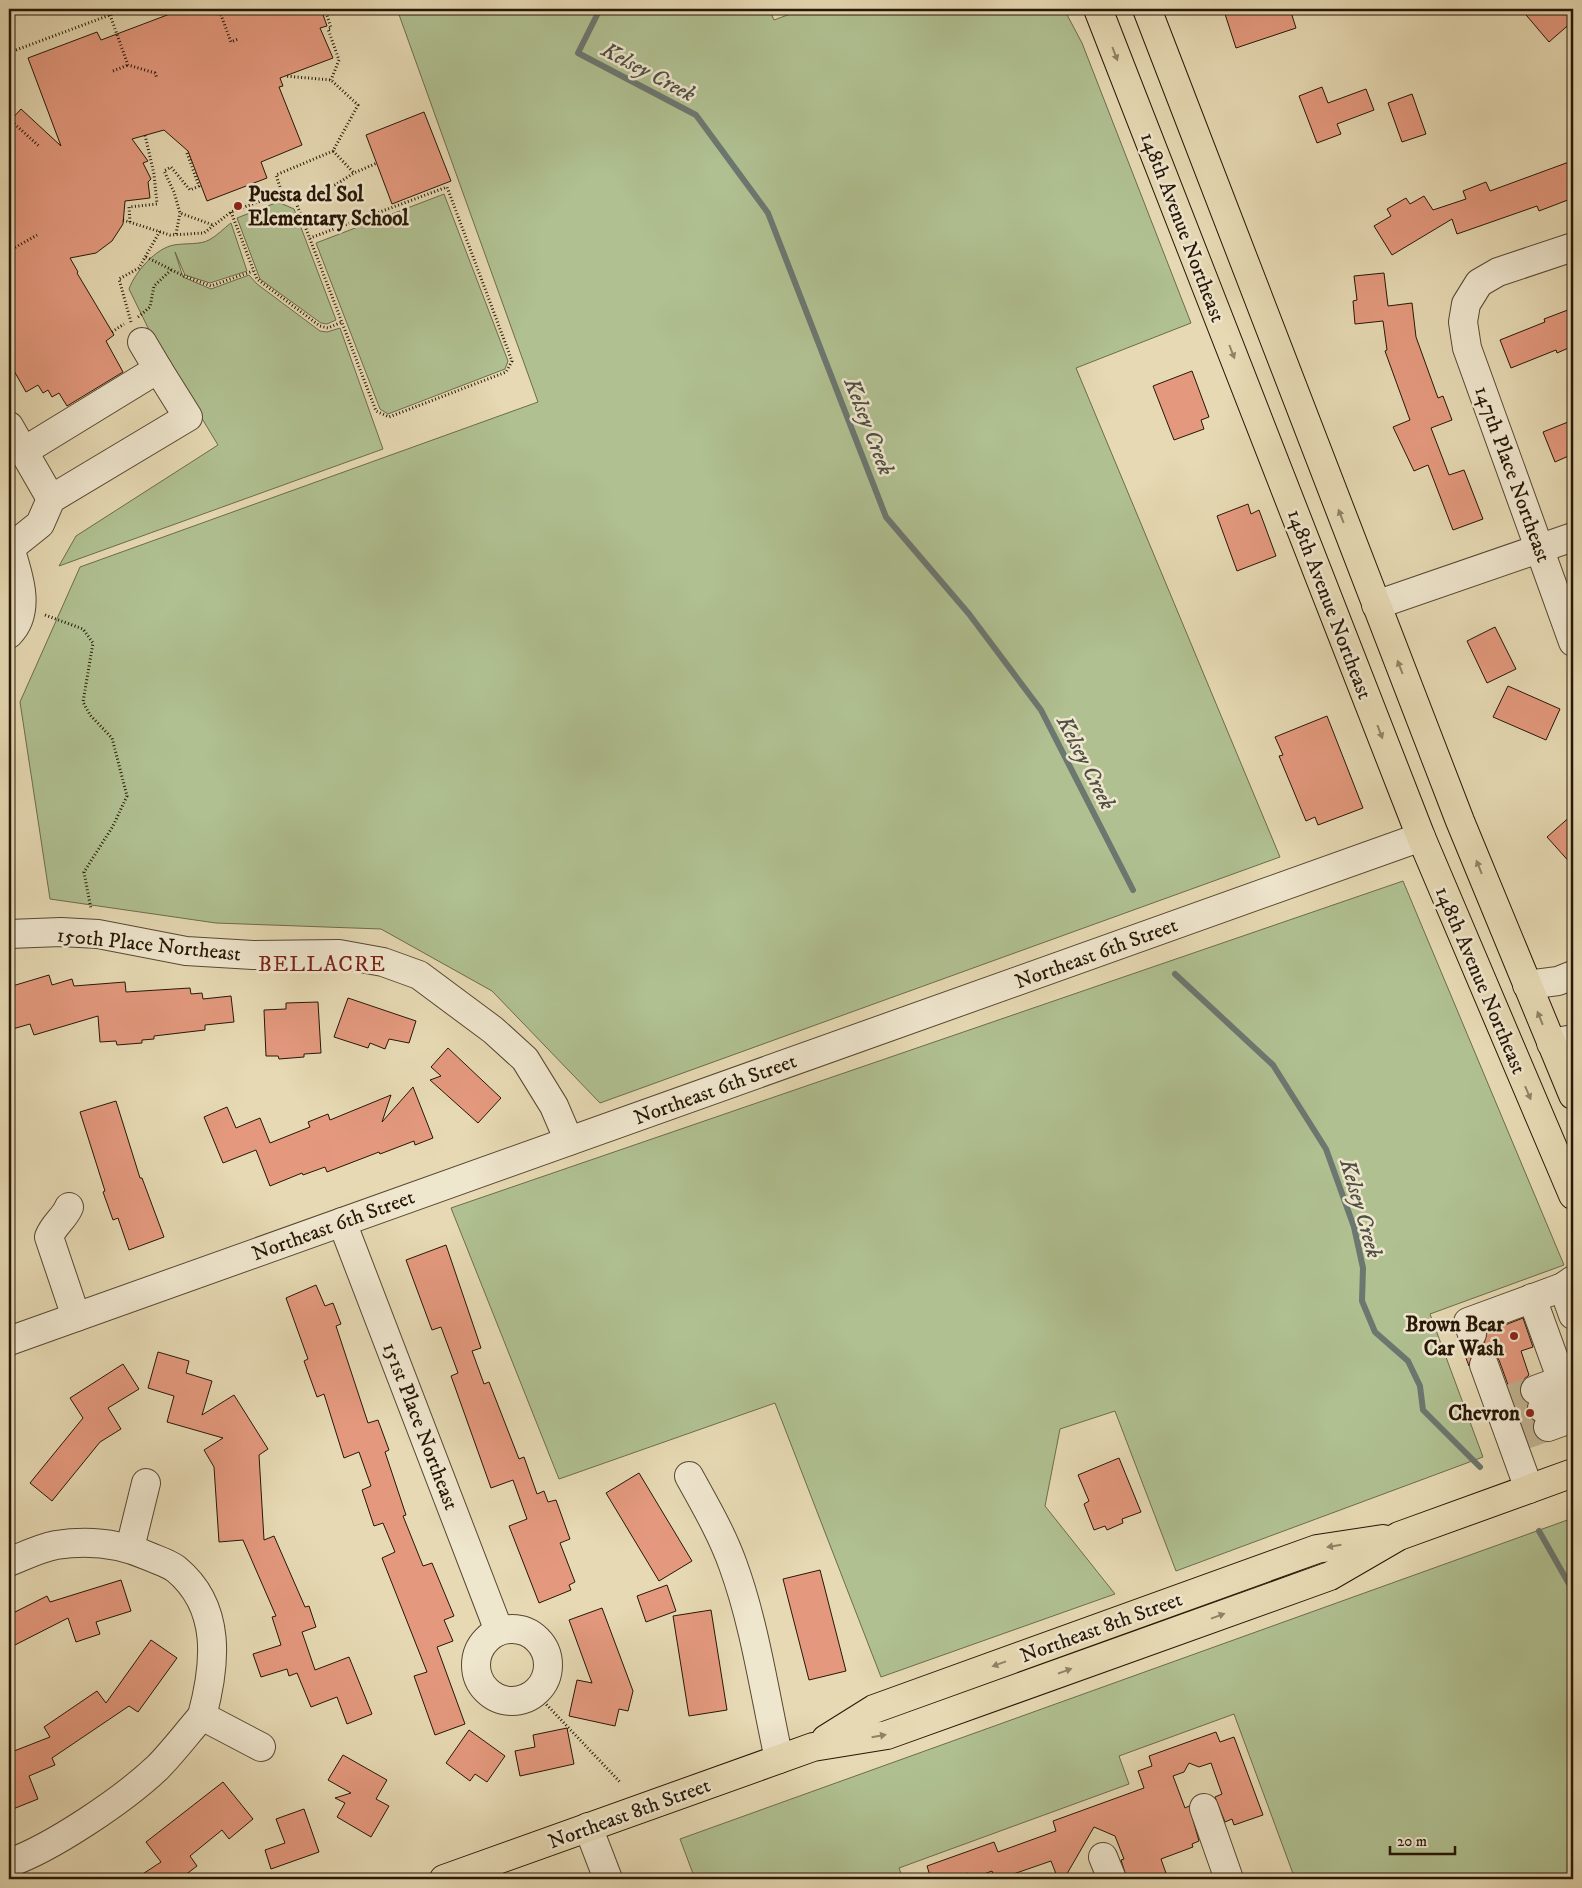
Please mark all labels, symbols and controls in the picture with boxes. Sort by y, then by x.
water label: Kelsey Creek [596,36,700,109]
one-way arrow [1112,47,1120,61]
street label: 148th Avenue Northeast [1134,129,1230,326]
place label: Puesta del Sol Elementary School [248,182,409,232]
marker: Puesta del Sol Elementary School [232,200,244,212]
one-way arrow [1228,345,1236,360]
water label: Kelsey Creek [837,373,900,480]
street label: 147th Place Northeast [1468,383,1556,566]
street label: 148th Avenue Northeast [1281,506,1377,703]
one-way arrow [1337,509,1345,523]
one-way arrow [1396,659,1404,674]
water label: Kelsey Creek [1050,710,1121,815]
one-way arrow [1376,725,1384,740]
one-way arrow [1475,859,1483,874]
street label: 148th Avenue Northeast [1429,883,1531,1078]
street label: Northeast 6th Street [1011,912,1181,995]
street label: 150th Place Northeast [56,922,242,968]
district label: BELLACRE [258,951,386,978]
one-way arrow [1536,1011,1544,1025]
street label: Northeast 6th Street [630,1048,800,1131]
one-way arrow [1525,1085,1533,1100]
water label: Kelsey Creek [1333,1155,1388,1262]
street label: Northeast 6th Street [248,1184,418,1267]
place label: Brown Bear Car Wash [1405,1312,1505,1362]
marker: Brown Bear Car Wash [1508,1330,1520,1342]
street label: 151st Place Northeast [376,1339,464,1514]
place label: Chevron [1448,1401,1521,1427]
marker: Chevron [1524,1407,1536,1419]
one-way arrow [1326,1542,1342,1550]
street label: Northeast 8th Street [1017,1586,1186,1669]
one-way arrow [1211,1612,1226,1620]
one-way arrow [992,1661,1007,1668]
one-way arrow [1058,1667,1073,1675]
one-way arrow [871,1731,887,1739]
street label: Northeast 8th Street [545,1772,714,1855]
scale bar [1390,1823,1454,1855]
text: 20 m [1397,1832,1427,1851]

